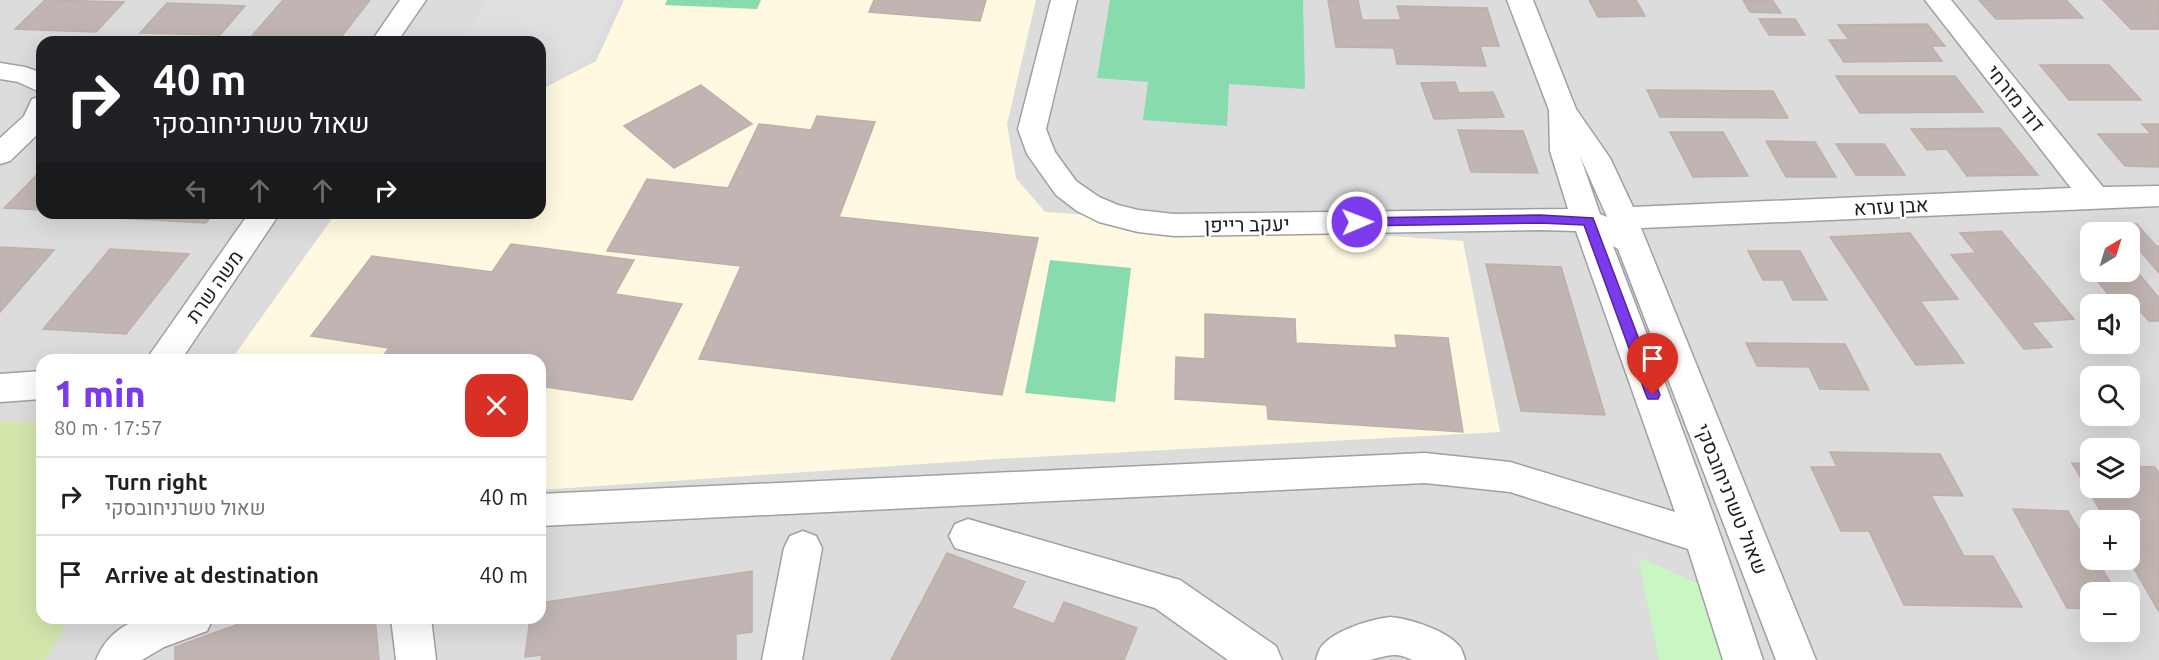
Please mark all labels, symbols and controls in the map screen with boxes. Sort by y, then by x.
text: 40 m [153,56,247,103]
icon: right [54,60,132,138]
street label: דוד מזרחי [1982,60,2050,136]
text: שאול טשרניחובסקי [153,108,370,138]
icon: left [180,174,213,207]
icon: ahead [243,174,276,207]
icon: ahead [306,174,339,207]
icon: right [369,174,402,207]
position arrow [1325,190,1389,254]
street label: אבן עזרא [1853,193,1929,219]
street label: יעקב רייפן [1204,212,1290,236]
north arrow [2080,222,2140,282]
map controls [2080,222,2140,642]
street label: משה שרת [181,245,247,327]
button: sound [2080,294,2140,354]
pin [1627,333,1678,395]
icon: arrive [1636,342,1669,375]
button: search [2080,366,2140,426]
text: 1 min [54,373,146,414]
button: close [465,374,528,437]
text: 80 m · 17:57 [54,416,163,439]
street label: שאול טשרניחובסקי [1691,420,1773,578]
button: layers [2080,438,2140,498]
text: Turn right [105,469,207,494]
icon: right [54,480,87,513]
text: 40 m [479,484,528,509]
text: שאול טשרניחובסקי [105,496,266,519]
button: + [2080,510,2140,570]
icon: arrive [54,558,87,591]
text: Arrive at destination [105,562,319,587]
text: 40 m [479,562,528,587]
button: − [2080,582,2140,642]

